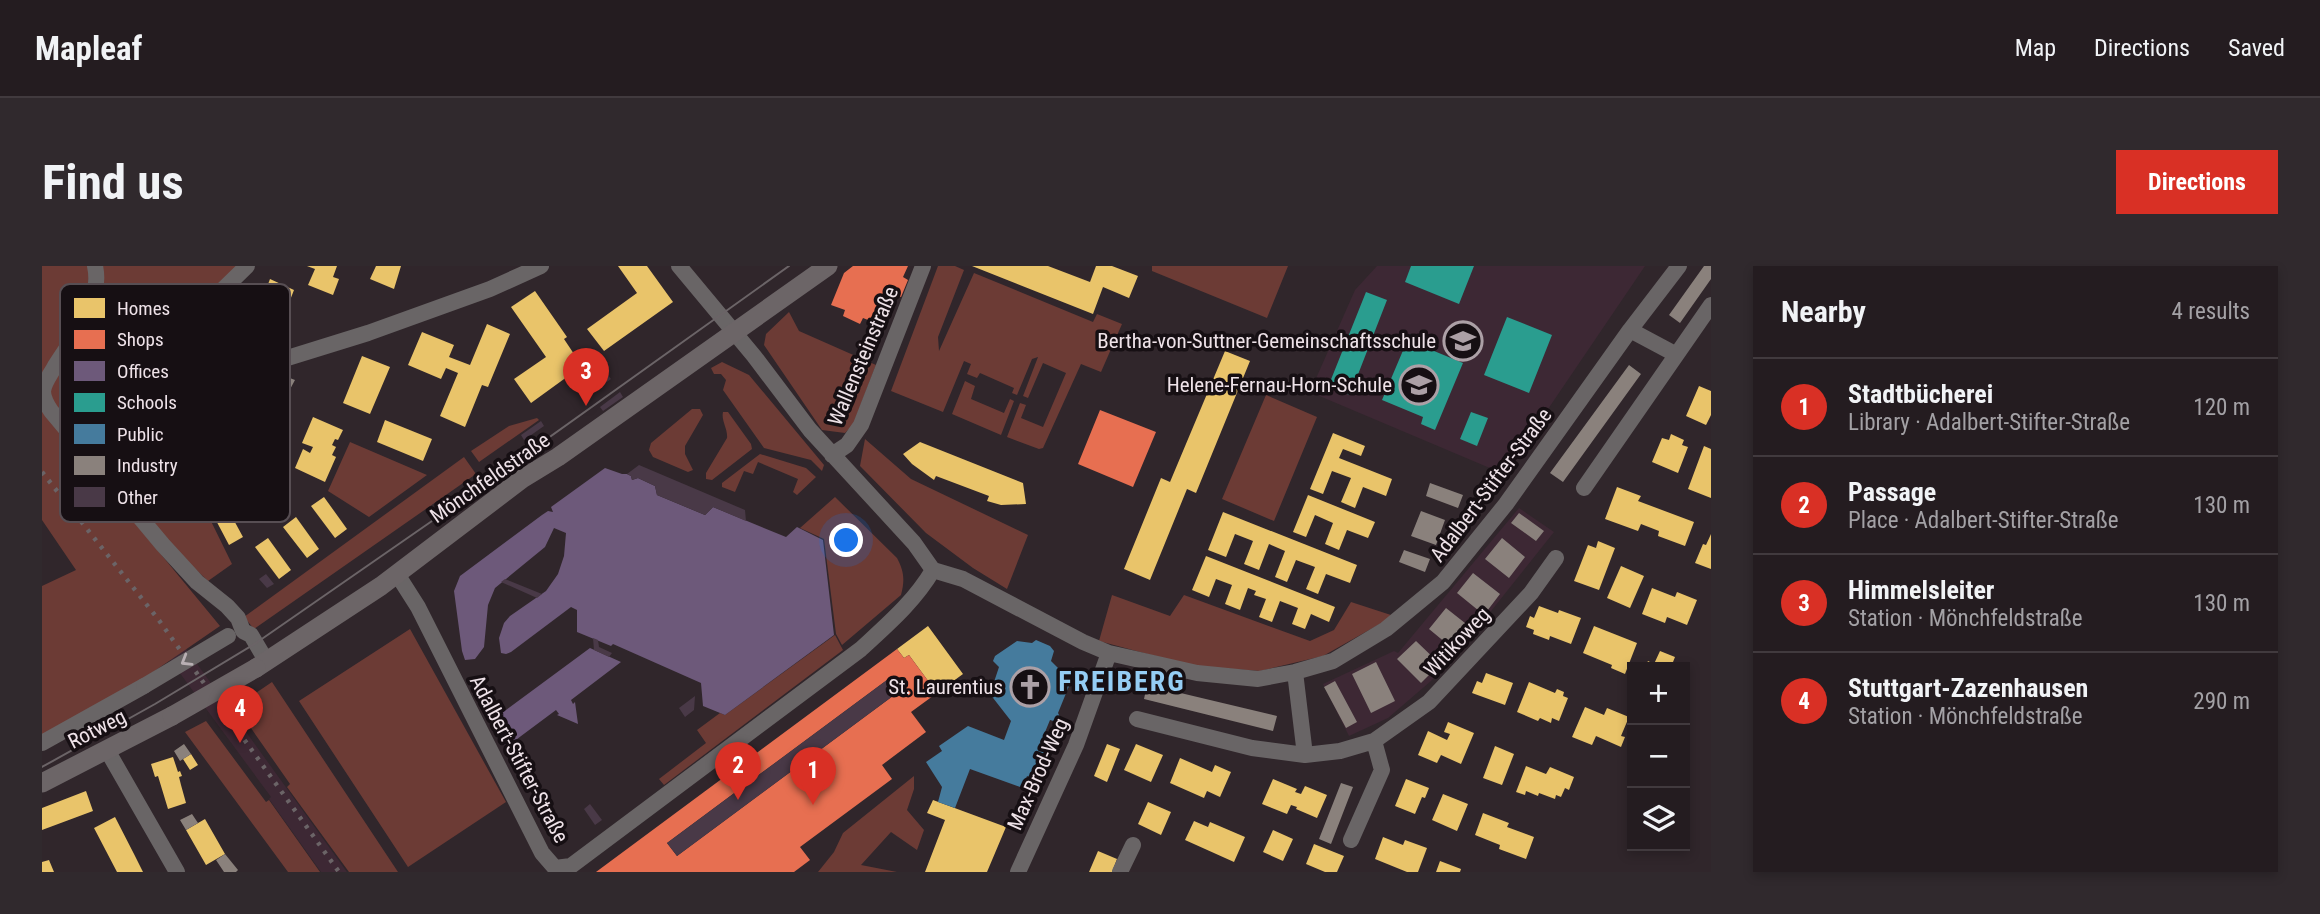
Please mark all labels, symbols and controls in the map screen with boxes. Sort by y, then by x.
text: Mapleaf [35,29,142,68]
text: Map [2015,34,2056,62]
text: Directions [2094,34,2190,62]
text: Saved [2228,34,2285,62]
button: Directions [2116,150,2278,214]
text: Find us [42,154,184,211]
street label: Wallensteinstraße [823,283,903,429]
legend [60,284,290,522]
text: Nearby [1781,294,1866,329]
text: Homes [117,297,170,320]
text: 4 results [2172,298,2250,325]
school or university icon: Bertha-von-Suttner-Gemeinschaftsschule [1442,320,1484,362]
text: Shops [117,328,164,351]
place label: Bertha-von-Suttner-Gemeinschaftsschule [1097,329,1436,353]
pin: 3 [563,348,609,406]
text: Offices [117,360,169,383]
school or university icon: Helene-Fernau-Horn-Schule [1398,364,1440,406]
place label: Helene-Fernau-Horn-Schule [1167,373,1392,397]
text: Stadtbücherei [1848,379,1993,409]
text: Schools [117,391,177,414]
text: 1 [1798,394,1810,421]
text: 120 m [2193,394,2250,421]
street label: Adalbert-Stifter-Straße [1425,403,1557,567]
text: Library · Adalbert-Stifter-Straße [1848,409,2130,436]
text: Public [117,423,164,446]
street label: Mönchfeldstraße [426,428,555,528]
text: Industry [117,454,178,477]
text: Passage [1848,477,1936,507]
text: Other [117,486,158,509]
text: 2 [1798,492,1810,519]
text: 130 m [2193,492,2250,519]
text: Place · Adalbert-Stifter-Straße [1848,507,2118,534]
your location [829,523,863,557]
text: Himmelsleiter [1848,575,1994,605]
text: 3 [1798,590,1810,617]
text: 130 m [2193,590,2250,617]
street label: Witikoweg [1419,602,1495,682]
text: Station · Mönchfeldstraße [1848,605,2083,632]
one-way arrow [181,653,194,666]
map controls [1627,662,1690,851]
button: + [1627,662,1690,725]
district label: FREIBERG [1058,665,1186,698]
church icon: St. Laurentius [1009,666,1051,708]
street label: Adalbert-Stifter-Straße [465,671,573,847]
text: Stuttgart-Zazenhausen [1848,673,2088,703]
place label: St. Laurentius [888,675,1003,699]
pin: 4 [217,685,263,743]
text: 4 [1798,688,1810,715]
text: 290 m [2193,688,2250,715]
text: Station · Mönchfeldstraße [1848,703,2083,730]
street label: Rotweg [64,704,130,754]
street label: Max-Brod-Weg [1003,714,1073,834]
button: − [1627,725,1690,788]
pin: 2 [715,742,761,800]
pin: 1 [790,747,836,805]
button: layers [1627,788,1690,851]

